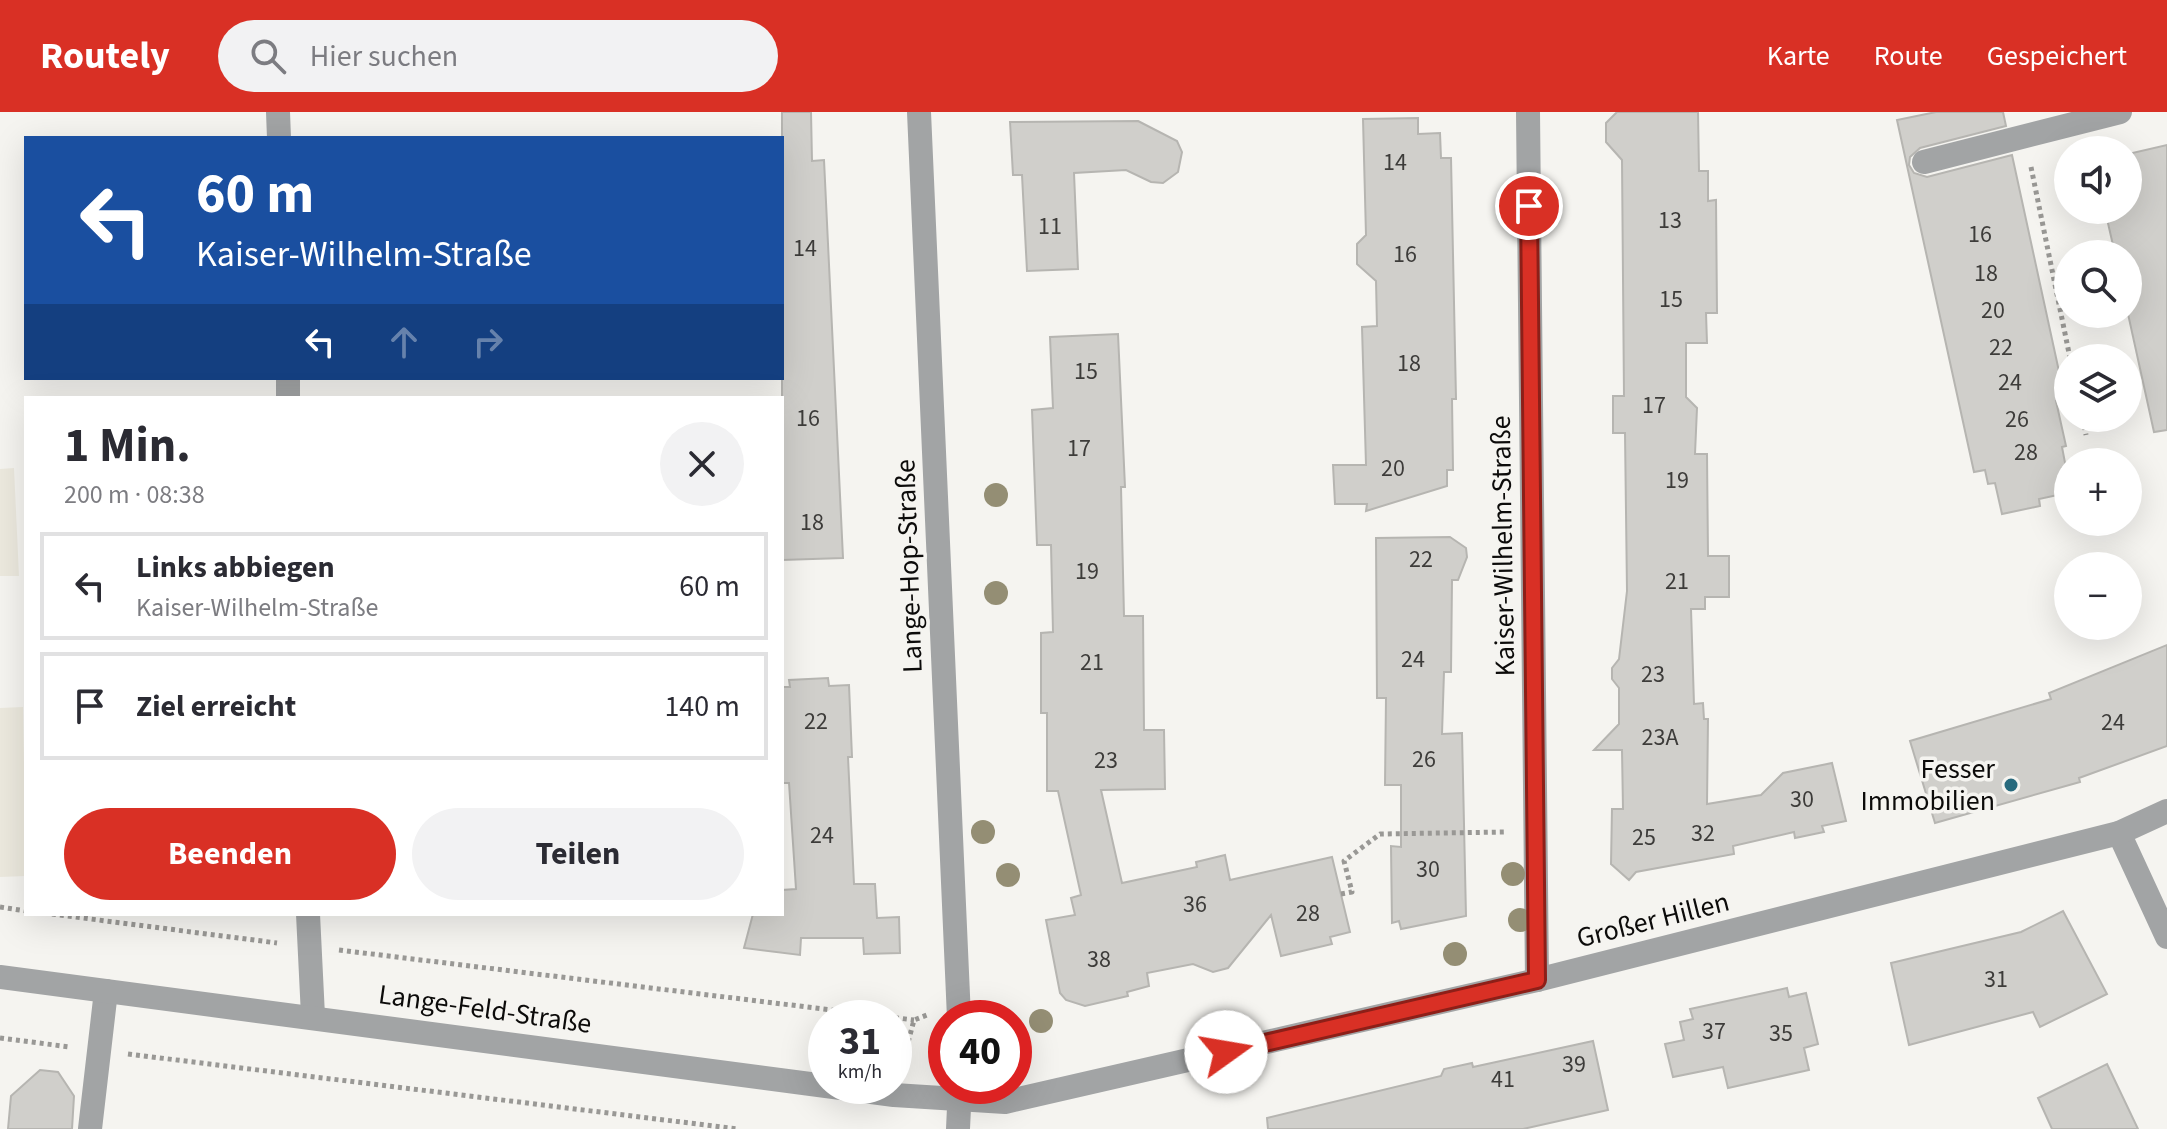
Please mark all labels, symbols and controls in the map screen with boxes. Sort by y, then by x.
search box [218,20,778,92]
text: Routely [40,29,170,83]
icon: search [246,34,290,78]
text: Hier suchen [310,35,458,78]
text: Karte [1767,36,1830,76]
text: Route [1874,36,1943,76]
text: Gespeichert [1987,36,2127,76]
map controls [2054,136,2142,640]
button: sound [2054,136,2142,224]
house number: 14 [1383,145,1407,180]
text: 60 m [196,155,314,234]
icon: left [64,168,168,272]
pin [1495,172,1563,240]
icon: arrive [1507,184,1551,228]
house number: 13 [1658,203,1682,238]
house number: 11 [1038,209,1062,244]
house number: 16 [1968,217,1992,252]
text: Kaiser-Wilhelm-Straße [196,229,532,280]
house number: 14 [793,231,817,266]
house number: 16 [1393,237,1417,272]
button: search [2054,240,2142,328]
house number: 18 [1974,256,1998,291]
house number: 15 [1659,282,1683,317]
house number: 20 [1981,293,2005,328]
icon: left [298,320,342,364]
icon: ahead [382,320,426,364]
icon: right [466,320,510,364]
house number: 22 [1989,330,2013,365]
button: layers [2054,344,2142,432]
house number: 18 [1397,346,1421,381]
house number: 15 [1074,354,1098,389]
house number: 24 [1998,365,2022,400]
house number: 17 [1642,388,1666,423]
house number: 16 [796,401,820,436]
house number: 26 [2005,402,2029,437]
text: 1 Min. [64,412,191,480]
street label: Kaiser-Wilhelm-Straße [1481,415,1525,677]
button: close [660,422,744,506]
house number: 17 [1067,431,1091,466]
house number: 28 [2014,435,2038,470]
button: + [2054,448,2142,536]
house number: 20 [1381,451,1405,486]
street label: Lange-Hop-Straße [885,458,933,674]
house number: 19 [1665,463,1689,498]
text: 200 m · 08:38 [64,476,205,513]
house number: 18 [800,505,824,540]
house number: 22 [1409,542,1433,577]
text: Links abbiegen [136,546,335,589]
button: − [2054,552,2142,640]
house number: 19 [1075,554,1099,589]
icon: left [68,564,112,608]
house number: 21 [1665,564,1689,599]
text: 60 m [679,565,740,608]
text: Kaiser-Wilhelm-Straße [136,589,378,626]
house number: 24 [1401,642,1425,677]
house number: 21 [1080,645,1104,680]
house number: 23 [1641,657,1665,692]
icon: arrive [68,684,112,728]
text: Ziel erreicht [136,685,296,728]
text: 140 m [664,685,740,728]
house number: 22 [804,704,828,739]
house number: 24 [2101,705,2125,740]
house number: 23A [1642,720,1678,755]
house number: 26 [1412,742,1436,777]
house number: 23 [1094,743,1118,778]
place label: Fesser Immobilien [1860,749,1995,821]
marker: Fesser Immobilien [2002,776,2020,794]
house number: 30 [1790,782,1814,817]
button: Beenden [64,808,396,900]
button: Teilen [412,808,744,900]
house number: 32 [1691,816,1715,851]
house number: 24 [810,818,834,853]
house number: 25 [1632,820,1656,855]
house number: 30 [1416,852,1440,887]
street label: Großer Hillen [1573,882,1733,958]
house number: 36 [1183,887,1207,922]
house number: 28 [1296,896,1320,931]
house number: 38 [1087,942,1111,977]
house number: 31 [1984,962,2008,997]
street label: Lange-Feld-Straße [376,974,594,1044]
speed limit sign: 40 [928,1000,1032,1104]
position arrow [1184,1010,1268,1094]
text: 31 [839,1013,881,1070]
house number: 37 [1702,1014,1726,1049]
house number: 35 [1769,1016,1793,1051]
house number: 39 [1562,1047,1586,1082]
text: km/h [838,1058,882,1086]
house number: 41 [1491,1062,1515,1097]

